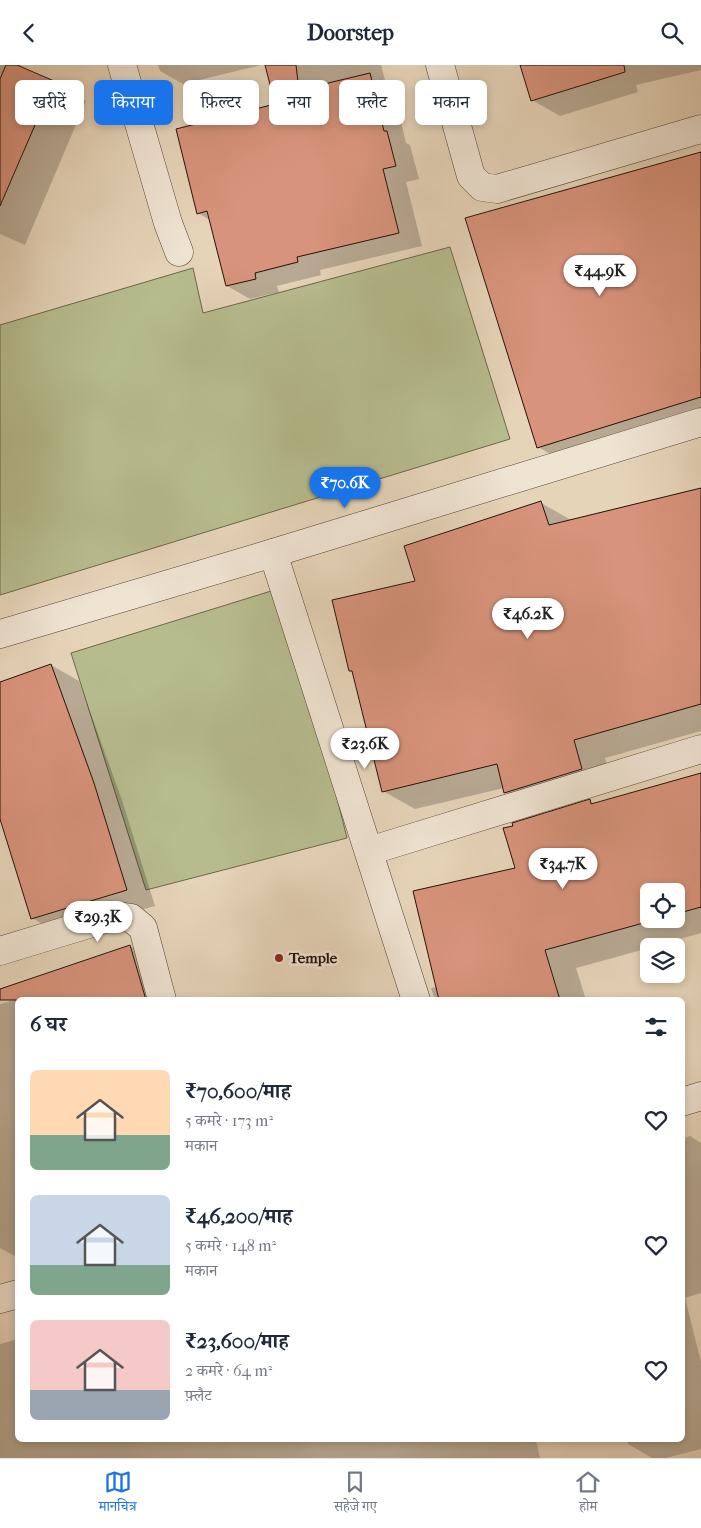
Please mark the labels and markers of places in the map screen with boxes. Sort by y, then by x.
pin: ₹44.9K [559,255,641,297]
pin: ₹70.6K [304,467,386,509]
pin: ₹46.2K [487,597,569,640]
pin: ₹23.6K [324,727,406,770]
pin: ₹34.7K [522,847,604,890]
pin: ₹29.3K [57,901,139,943]
place label: Temple [288,949,338,967]
marker: Temple [273,952,285,964]

